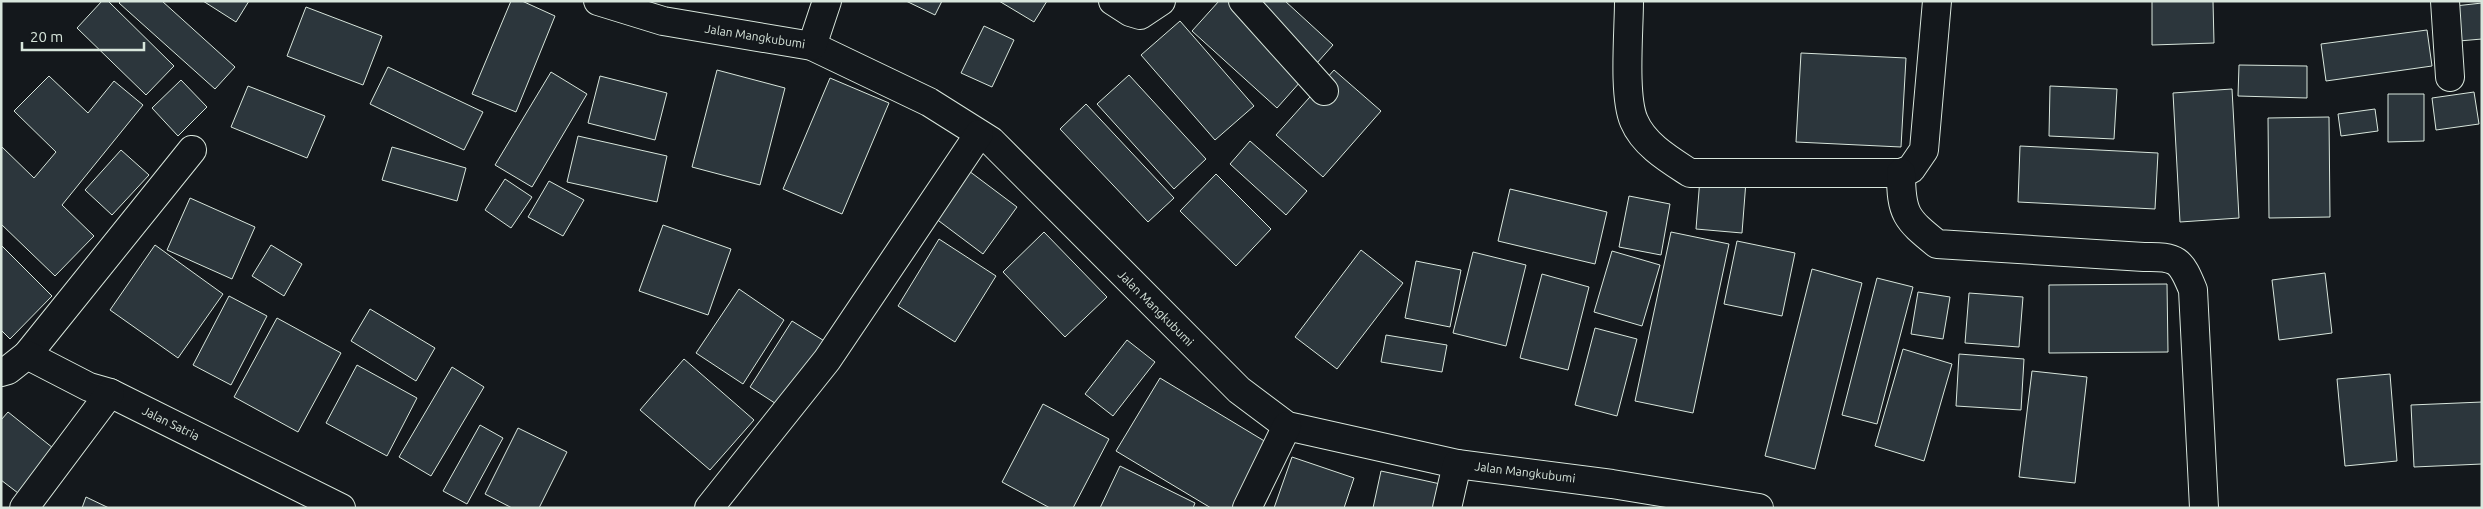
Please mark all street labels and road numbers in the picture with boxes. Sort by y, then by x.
street label: Jalan Mangkubumi [704,22,806,50]
street label: Jalan Mangkubumi [1116,268,1197,349]
street label: Jalan Satria [140,404,202,442]
street label: Jalan Mangkubumi [1474,459,1576,485]

